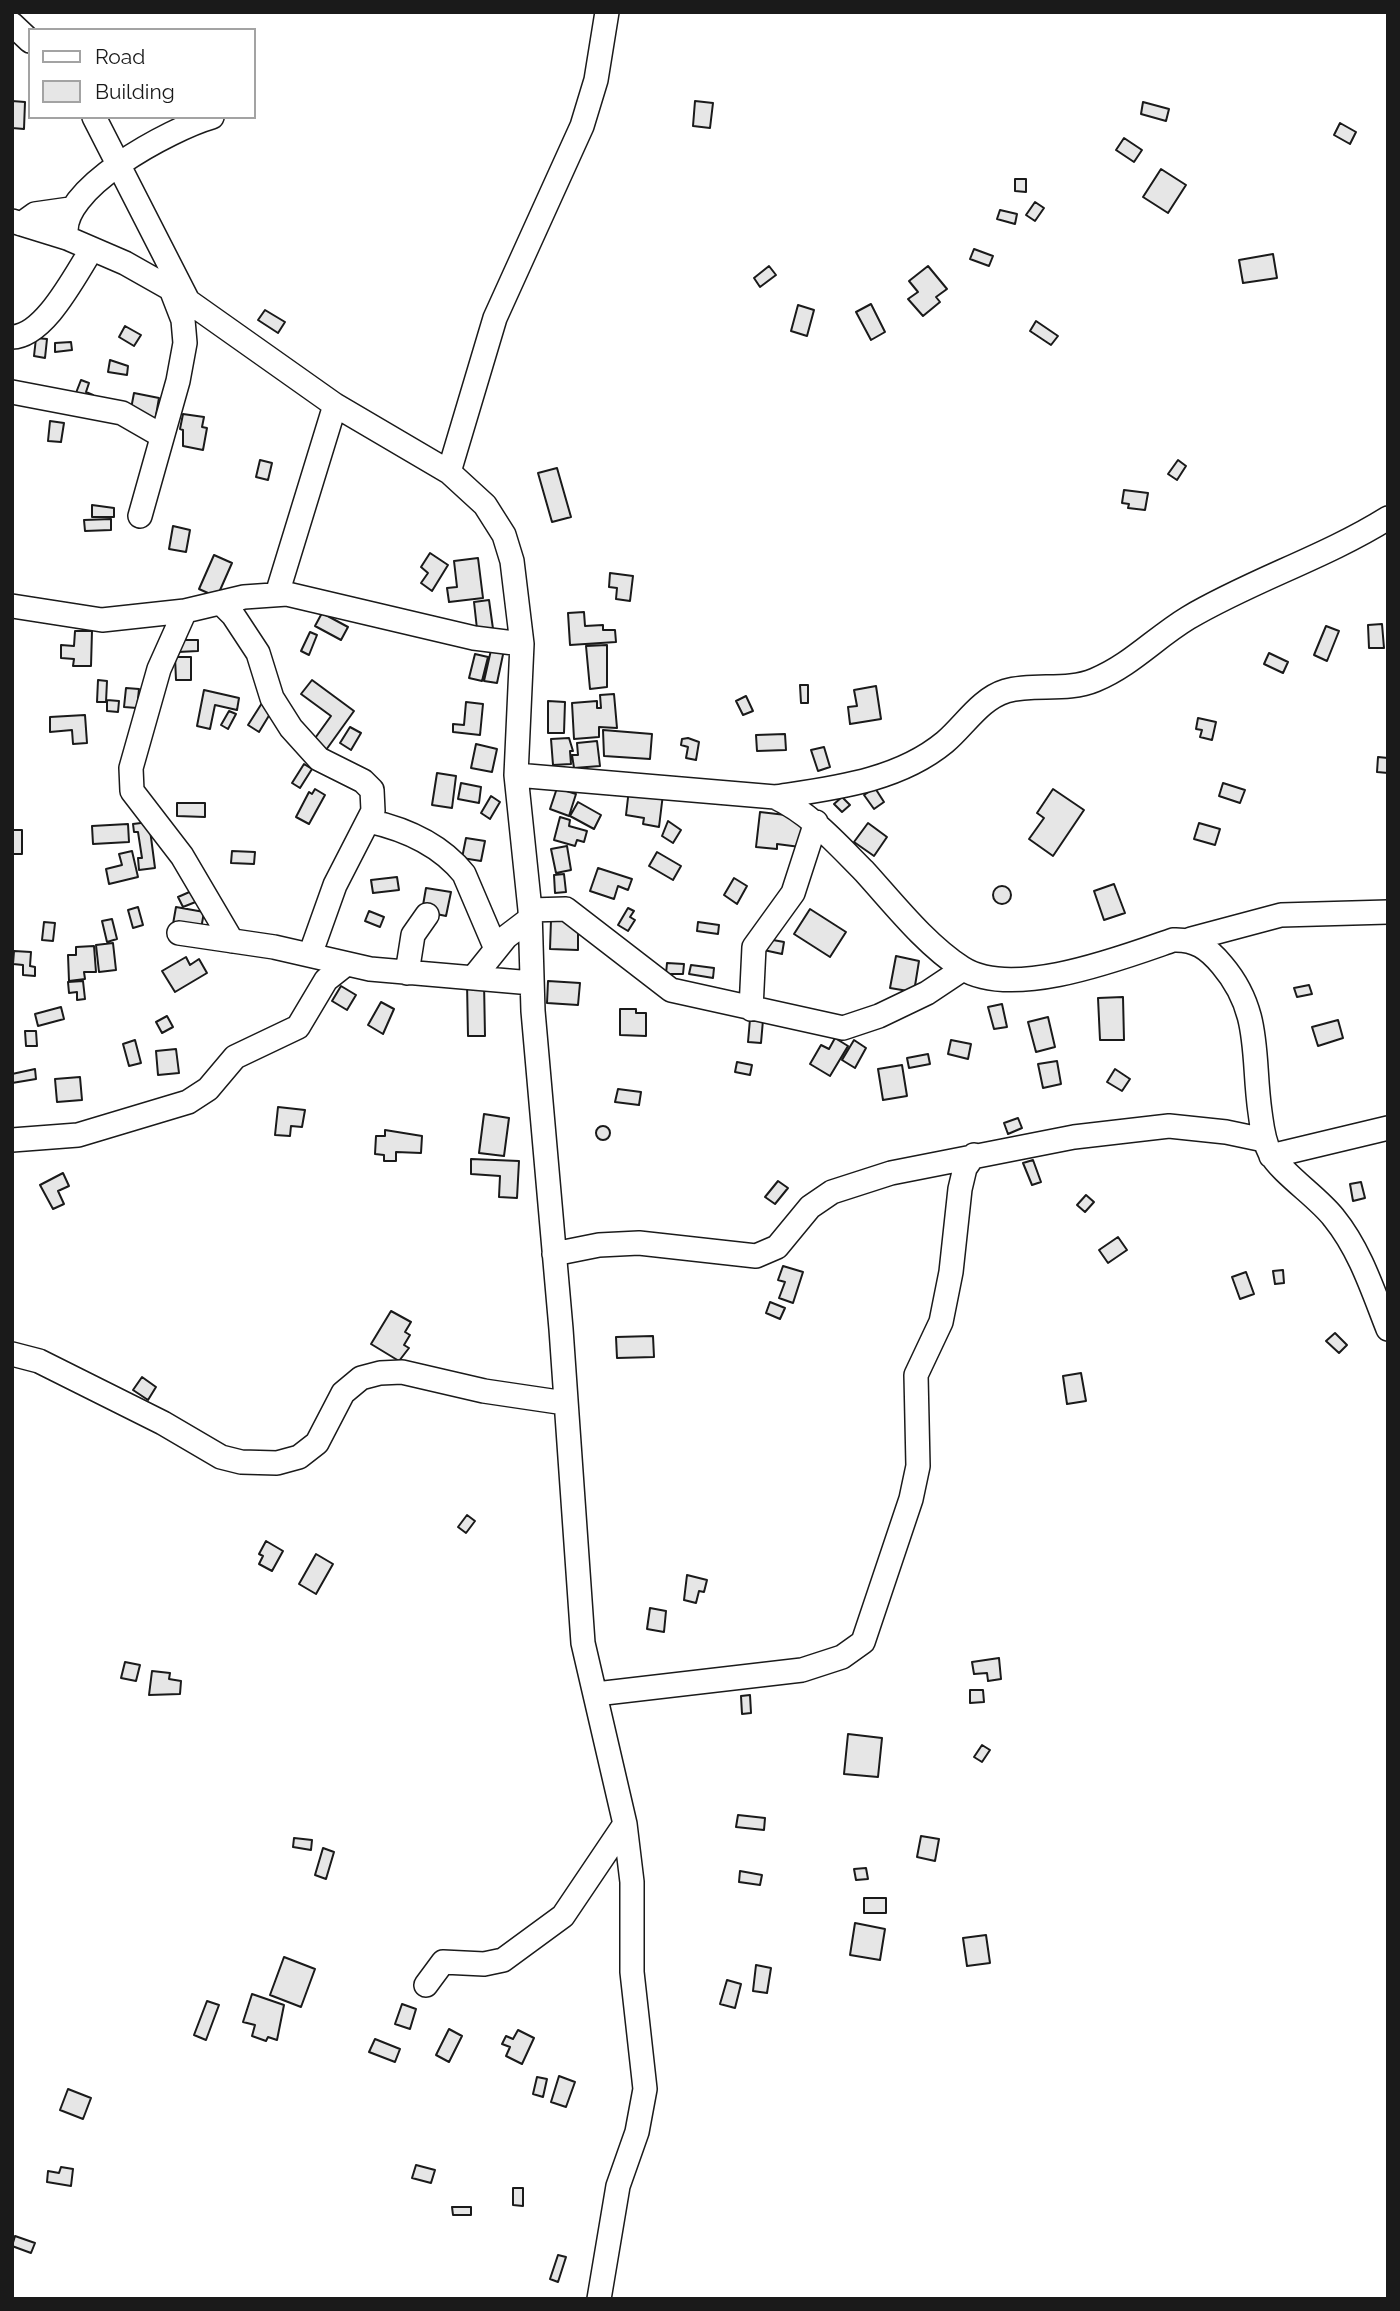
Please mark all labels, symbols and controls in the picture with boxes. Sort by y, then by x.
legend [28,28,256,119]
text: Road [95,44,145,69]
text: Building [95,79,175,104]

